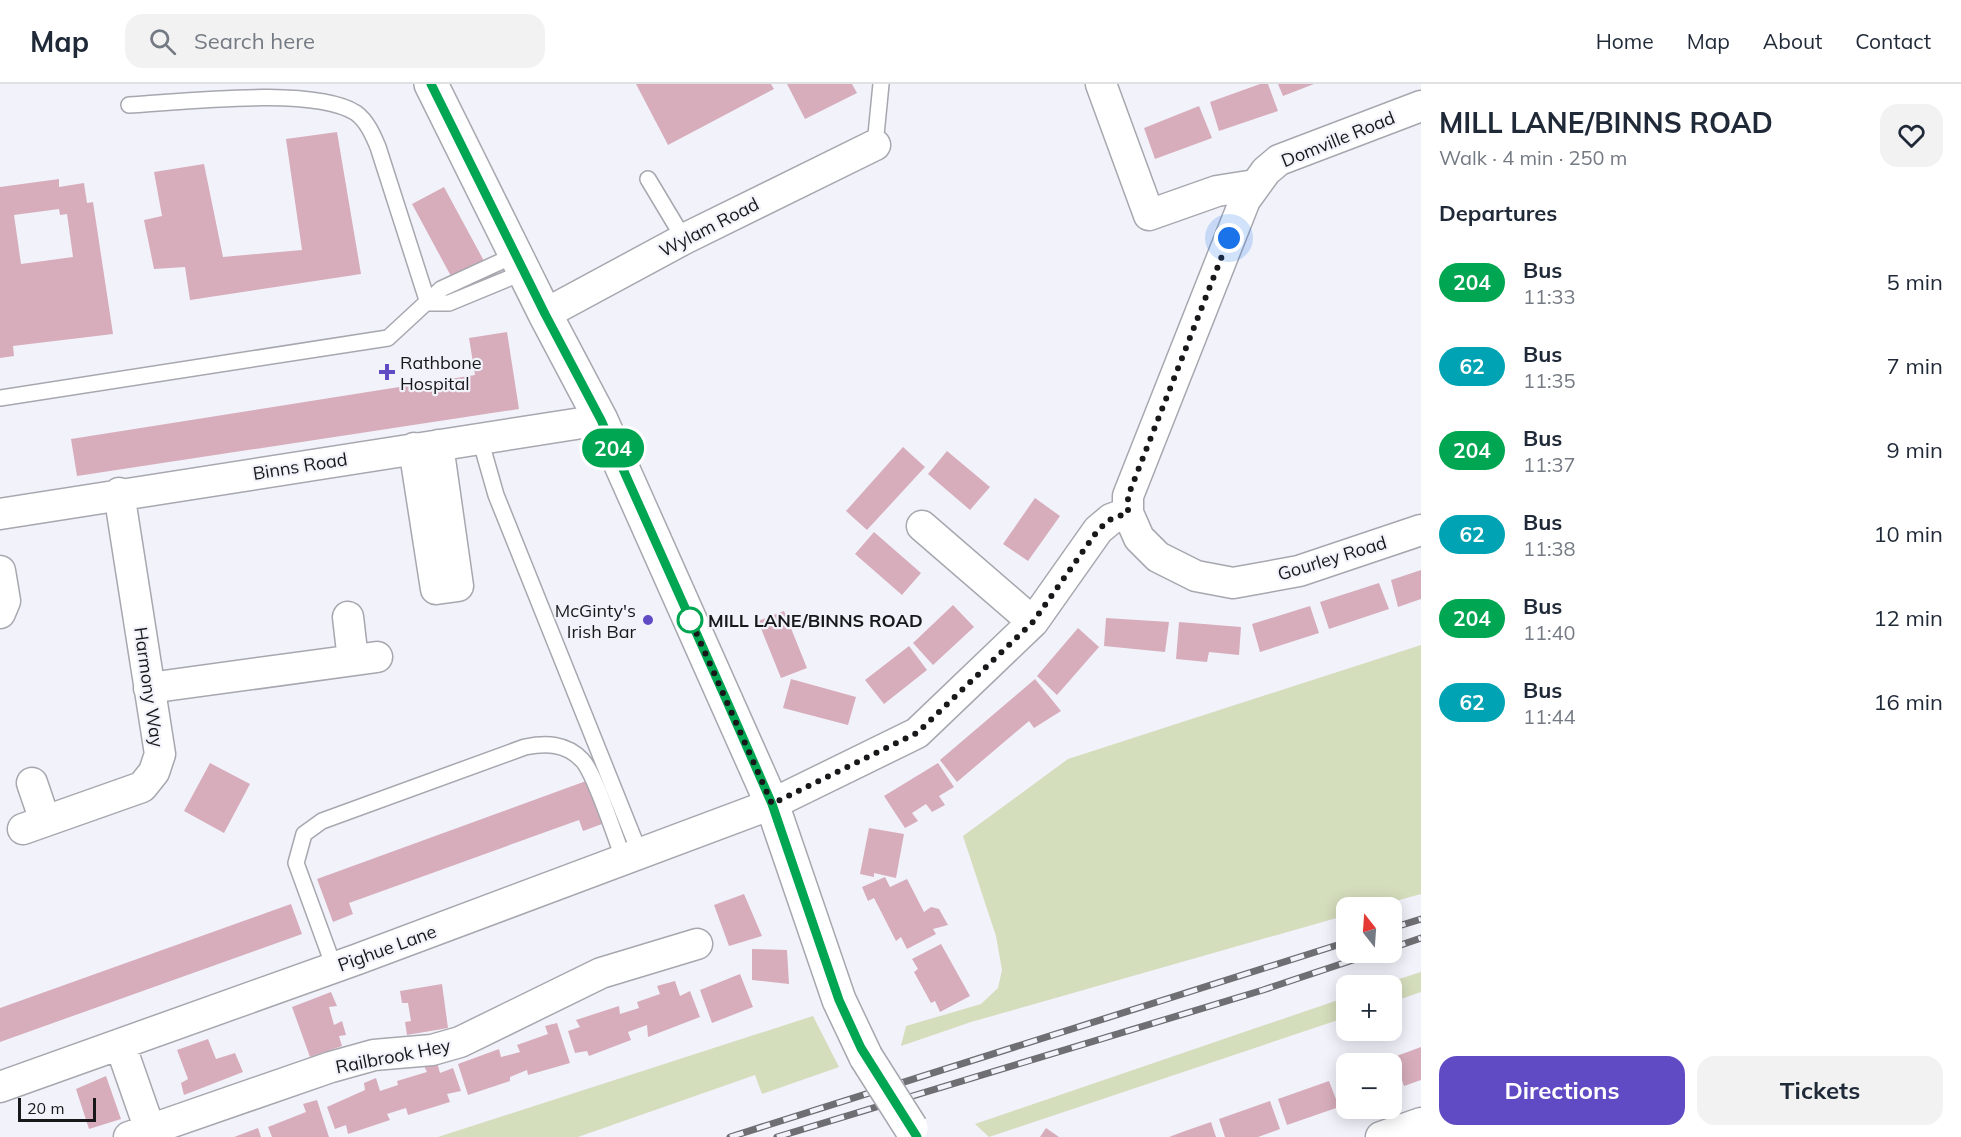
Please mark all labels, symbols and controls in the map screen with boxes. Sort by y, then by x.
search box [125,14,545,68]
text: Map [30,24,89,59]
icon: search [146,25,179,58]
text: Search here [194,27,315,55]
text: Home [1596,28,1654,54]
text: Map [1687,28,1730,54]
text: About [1763,28,1822,54]
text: Contact [1855,28,1931,54]
button: heart [1880,104,1943,167]
text: MILL LANE/BINNS ROAD [1439,105,1773,140]
street label: Domville Road [1278,106,1398,172]
text: Walk · 4 min · 250 m [1439,145,1627,170]
street label: Wylam Road [655,192,763,262]
text: Departures [1439,199,1557,227]
your location [1214,223,1244,253]
text: Bus [1523,256,1562,284]
text: 5 min [1887,268,1943,296]
text: 204 [1453,269,1491,295]
text: 11:33 [1523,284,1576,309]
text: Bus [1523,340,1562,368]
place label: Rathbone Hospital [400,351,482,395]
text: 7 min [1887,352,1943,380]
text: 62 [1459,353,1485,379]
marker: Rathbone Hospital [378,363,396,381]
text: 11:35 [1523,368,1576,393]
text: Bus [1523,424,1562,452]
line badge: 204 [578,428,648,468]
text: 204 [594,435,632,461]
text: 9 min [1887,436,1943,464]
text: 204 [1453,437,1491,463]
street label: Binns Road [251,447,349,485]
text: 11:37 [1523,452,1576,477]
text: Bus [1523,508,1562,536]
text: 10 min [1873,520,1943,548]
text: 62 [1459,521,1485,547]
street label: Gourley Road [1275,531,1389,585]
text: 11:38 [1523,536,1576,561]
text: Bus [1523,592,1562,620]
place label: McGinty's Irish Bar [555,599,636,643]
text: 12 min [1873,604,1943,632]
text: 204 [1453,605,1491,631]
marker: MILL LANE/BINNS ROAD [677,607,703,633]
place label: MILL LANE/BINNS ROAD [708,609,923,632]
marker: McGinty's Irish Bar [641,613,655,627]
text: 11:40 [1523,620,1576,645]
street label: Harmony Way [129,625,169,749]
text: Bus [1523,676,1562,704]
text: 16 min [1873,688,1943,716]
text: 62 [1459,689,1485,715]
text: 11:44 [1523,704,1576,729]
north arrow [1336,897,1402,963]
map controls [1336,897,1402,1119]
street label: Pighue Lane [335,920,439,976]
button: + [1336,975,1402,1041]
street label: Railbrook Hey [334,1034,453,1078]
button: − [1336,1053,1402,1119]
button: Directions [1439,1056,1685,1125]
button: Tickets [1697,1056,1943,1125]
scale bar [18,1095,96,1122]
text: 20 m [27,1098,64,1118]

